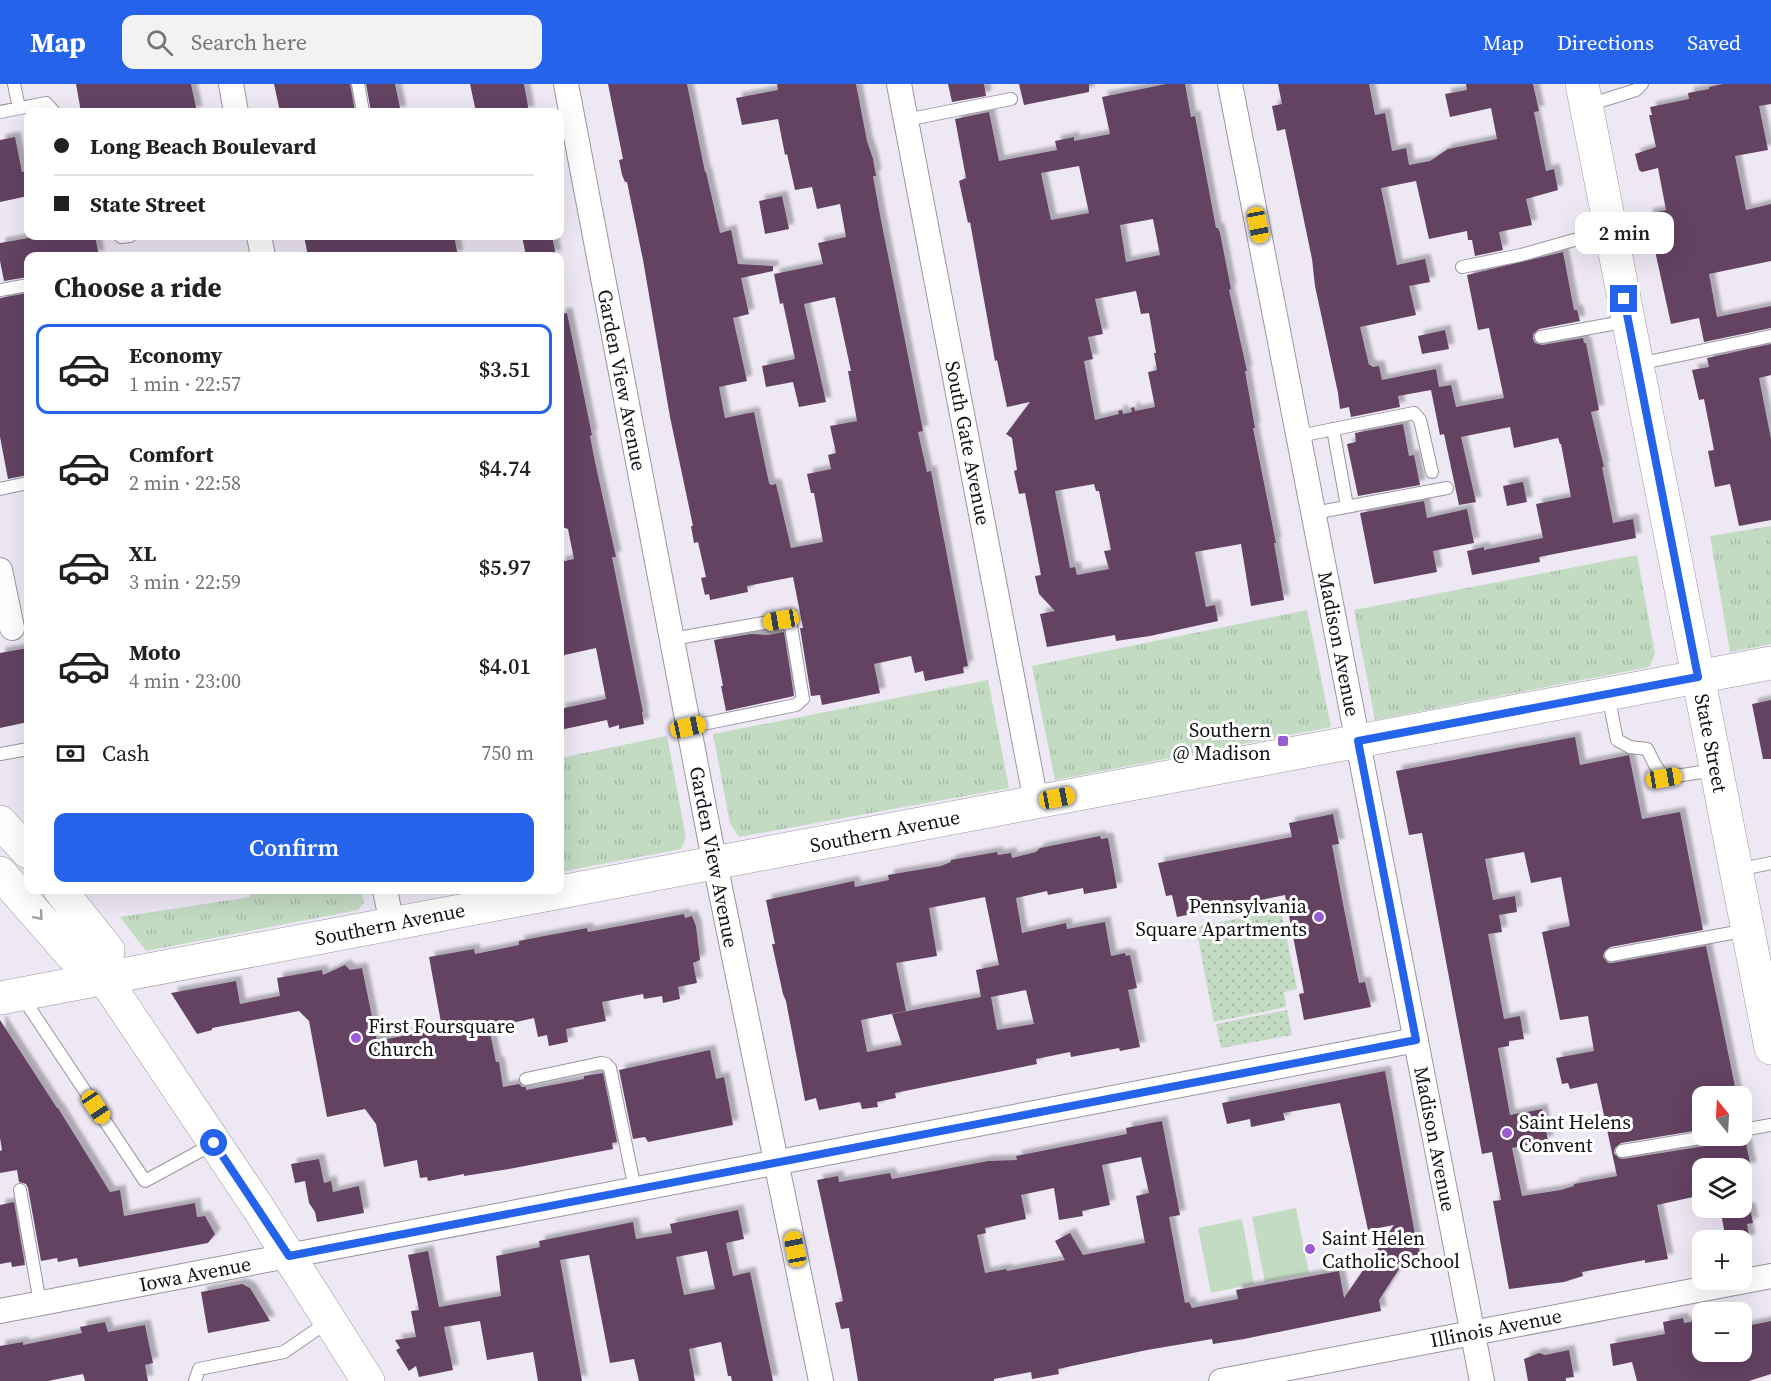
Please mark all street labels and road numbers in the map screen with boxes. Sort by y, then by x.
street label: Garden View Avenue [591,287,653,473]
street label: South Gate Avenue [938,359,998,527]
street label: Madison Avenue [1311,569,1367,719]
street label: State Street [1688,691,1734,795]
street label: Garden View Avenue [683,764,745,950]
street label: Southern Avenue [808,803,962,859]
street label: Southern Avenue [313,896,467,952]
street label: Madison Avenue [1407,1064,1463,1214]
street label: Iowa Avenue [137,1249,253,1299]
street label: Illinois Avenue [1428,1302,1564,1354]

